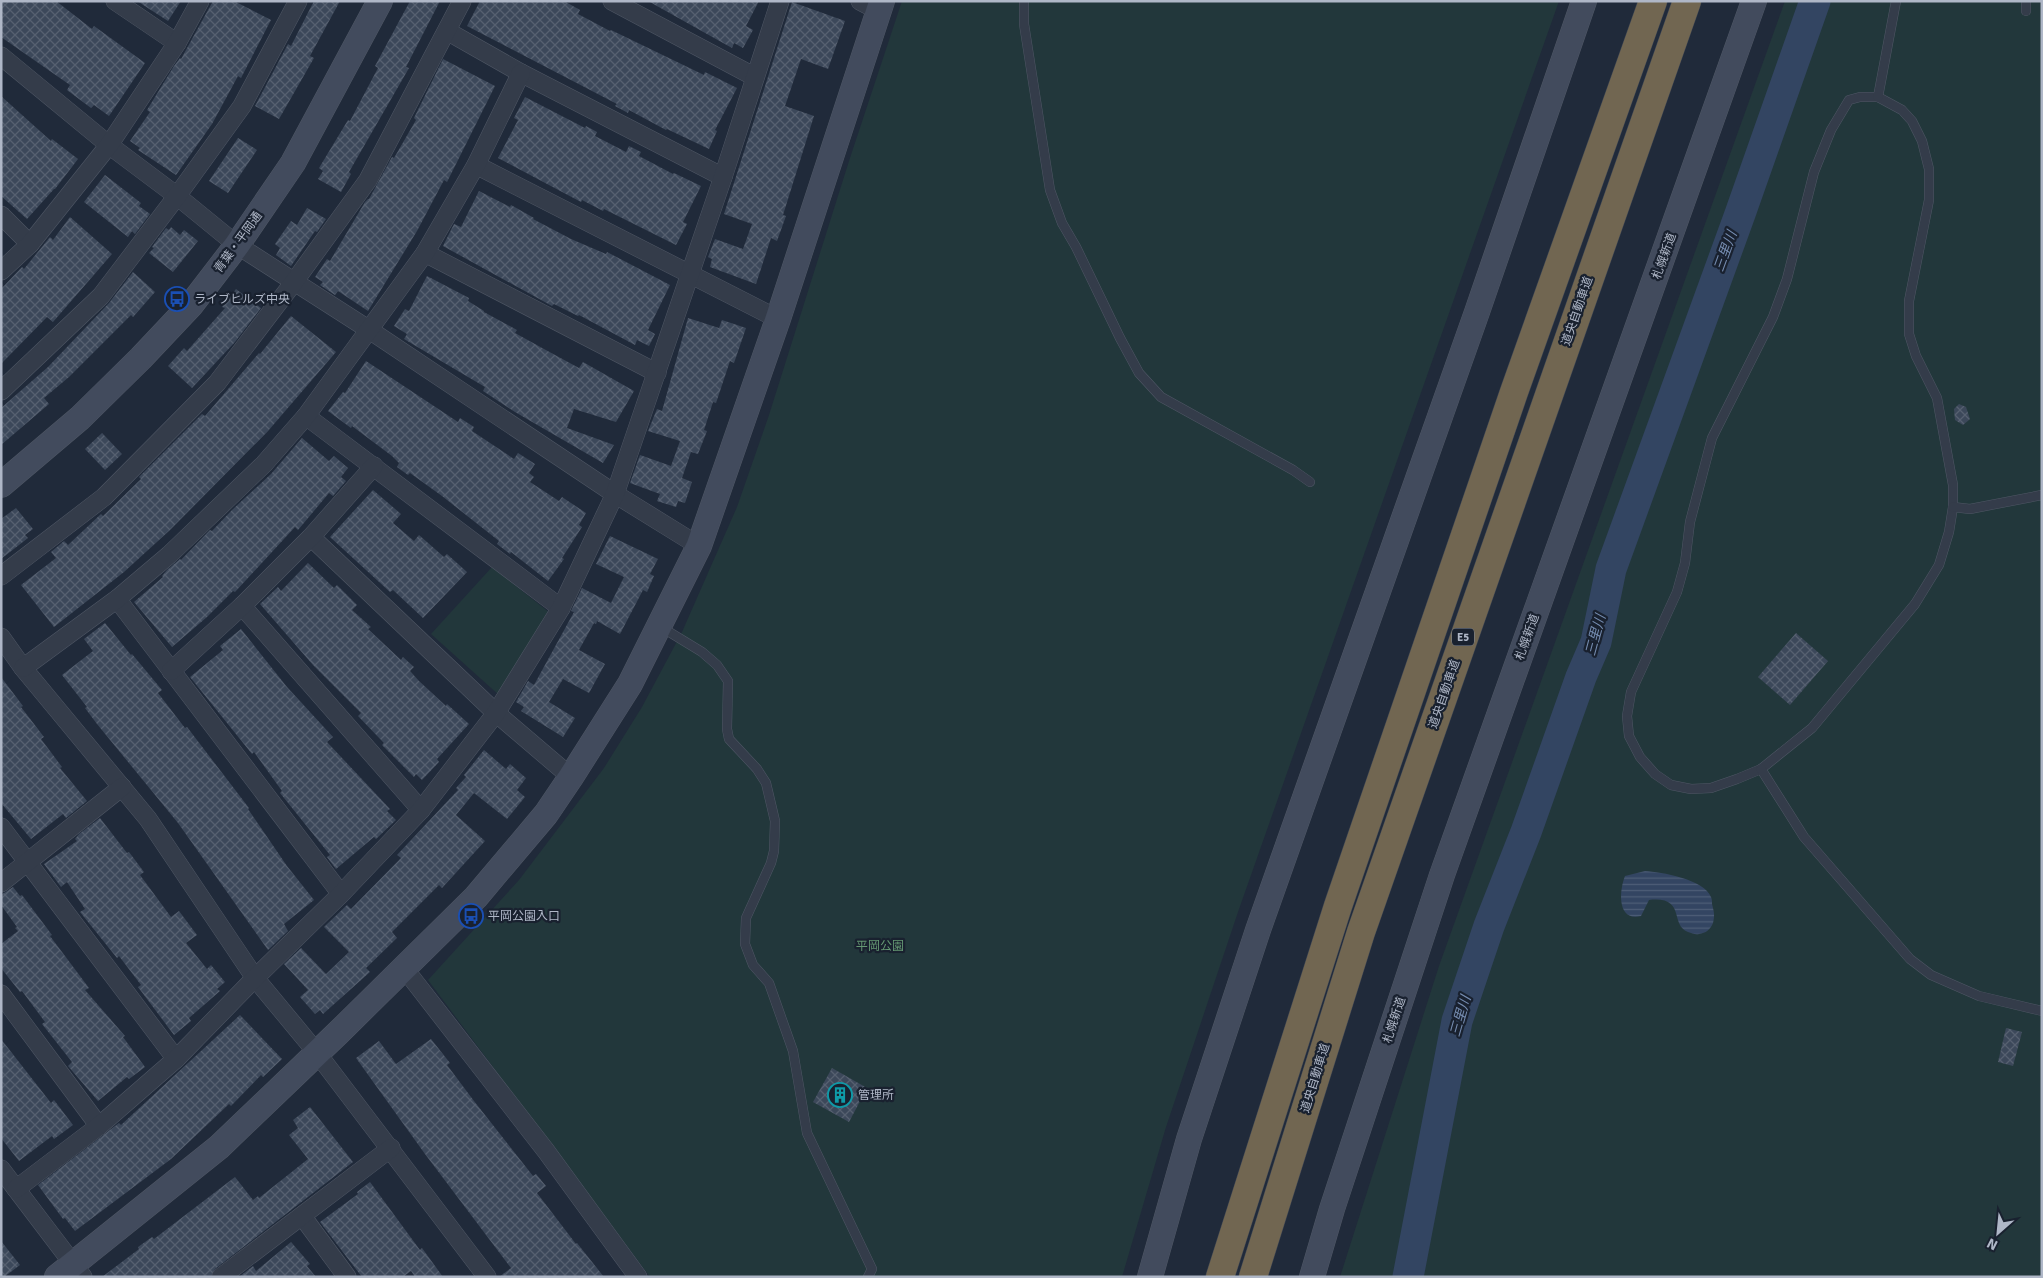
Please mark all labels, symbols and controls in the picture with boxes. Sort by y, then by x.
street label: 青葉・平岡通 [211,209,266,276]
water label: 三里川 [1710,227,1741,274]
street label: 札幌新道 [1649,231,1680,281]
street label: 道央自動車道 [1559,275,1596,348]
bus stop icon: ライブヒルズ中央 [164,286,190,312]
place label: ライブヒルズ中央 [194,292,290,307]
water label: 三里川 [1582,611,1610,658]
street label: 札幌新道 [1512,612,1543,662]
road number: E5 [1452,628,1474,646]
street label: 道央自動車道 [1426,658,1463,731]
bus stop icon: 平岡公園入口 [458,903,484,929]
place label: 平岡公園入口 [488,909,560,924]
park label: 平岡公園 [856,939,904,954]
water label: 三里川 [1447,992,1475,1039]
street label: 札幌新道 [1380,995,1409,1045]
street label: 道央自動車道 [1298,1042,1333,1115]
building icon: 管理所 [827,1082,853,1108]
place label: 管理所 [858,1088,894,1103]
north arrow [1973,1208,2023,1258]
text: N [1984,1234,2001,1254]

